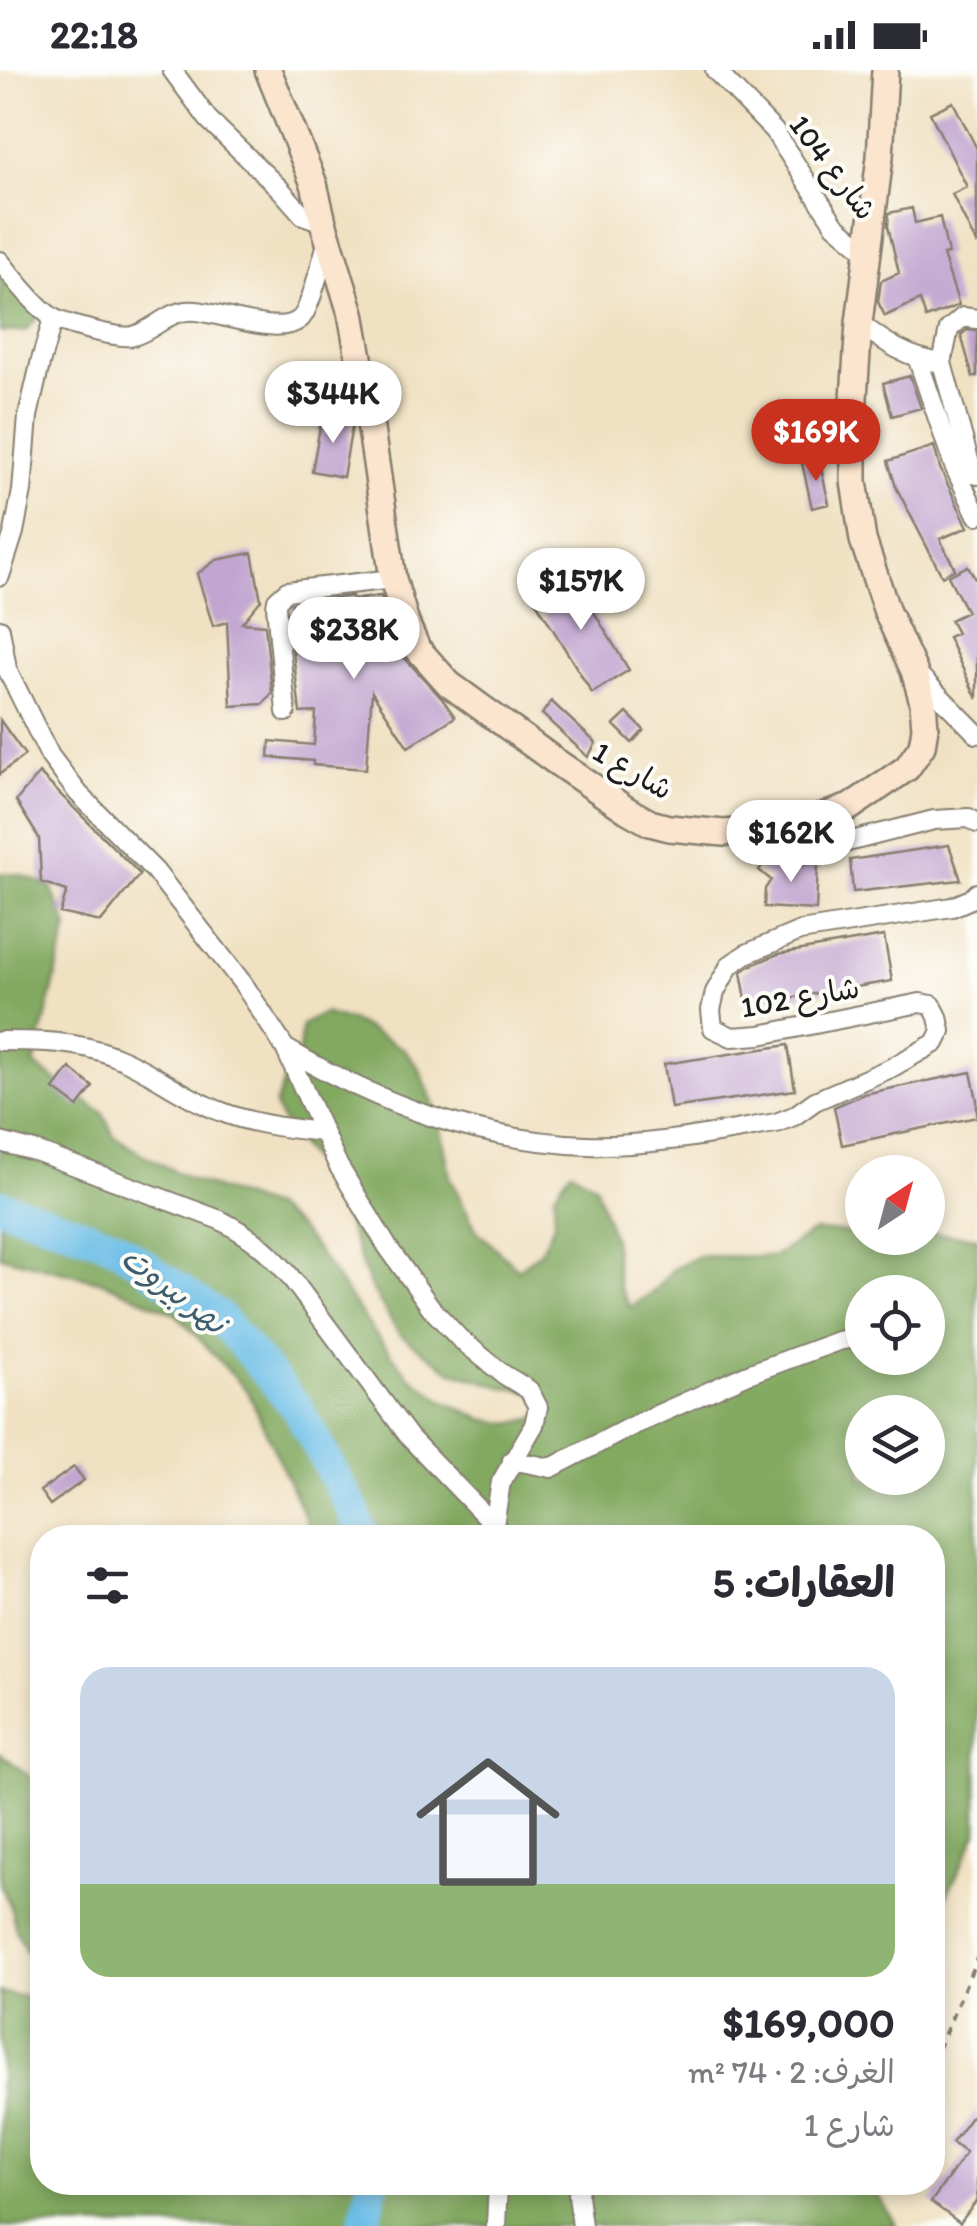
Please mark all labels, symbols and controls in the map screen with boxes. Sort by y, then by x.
text: 22:18 [50,12,138,58]
street label: شارع 104 [779,107,885,229]
pin: $344K [263,361,403,446]
text: $344K [287,374,379,412]
pin: $169K [746,399,886,484]
text: $169K [773,412,859,450]
pin: $157K [511,548,651,633]
text: $157K [539,561,623,599]
pin: $238K [284,597,424,682]
text: $238K [310,610,398,648]
street label: شارع 1 [585,733,679,810]
pin: $162K [721,800,861,885]
text: $162K [748,813,834,851]
street label: شارع 102 [738,968,863,1029]
north arrow [845,1155,945,1255]
map controls [845,1155,945,1495]
water label: نهر بيروت [113,1238,237,1345]
button: locate [845,1275,945,1375]
button: layers [845,1395,945,1495]
text: العقارات: 5 [712,1557,895,1608]
icon: filters [80,1558,135,1613]
icon: home [398,1732,578,1912]
text: $169,000 [722,1997,895,2048]
text: الغرف: 2 · 74 m² [688,2053,895,2091]
text: شارع 1 [804,2106,895,2144]

